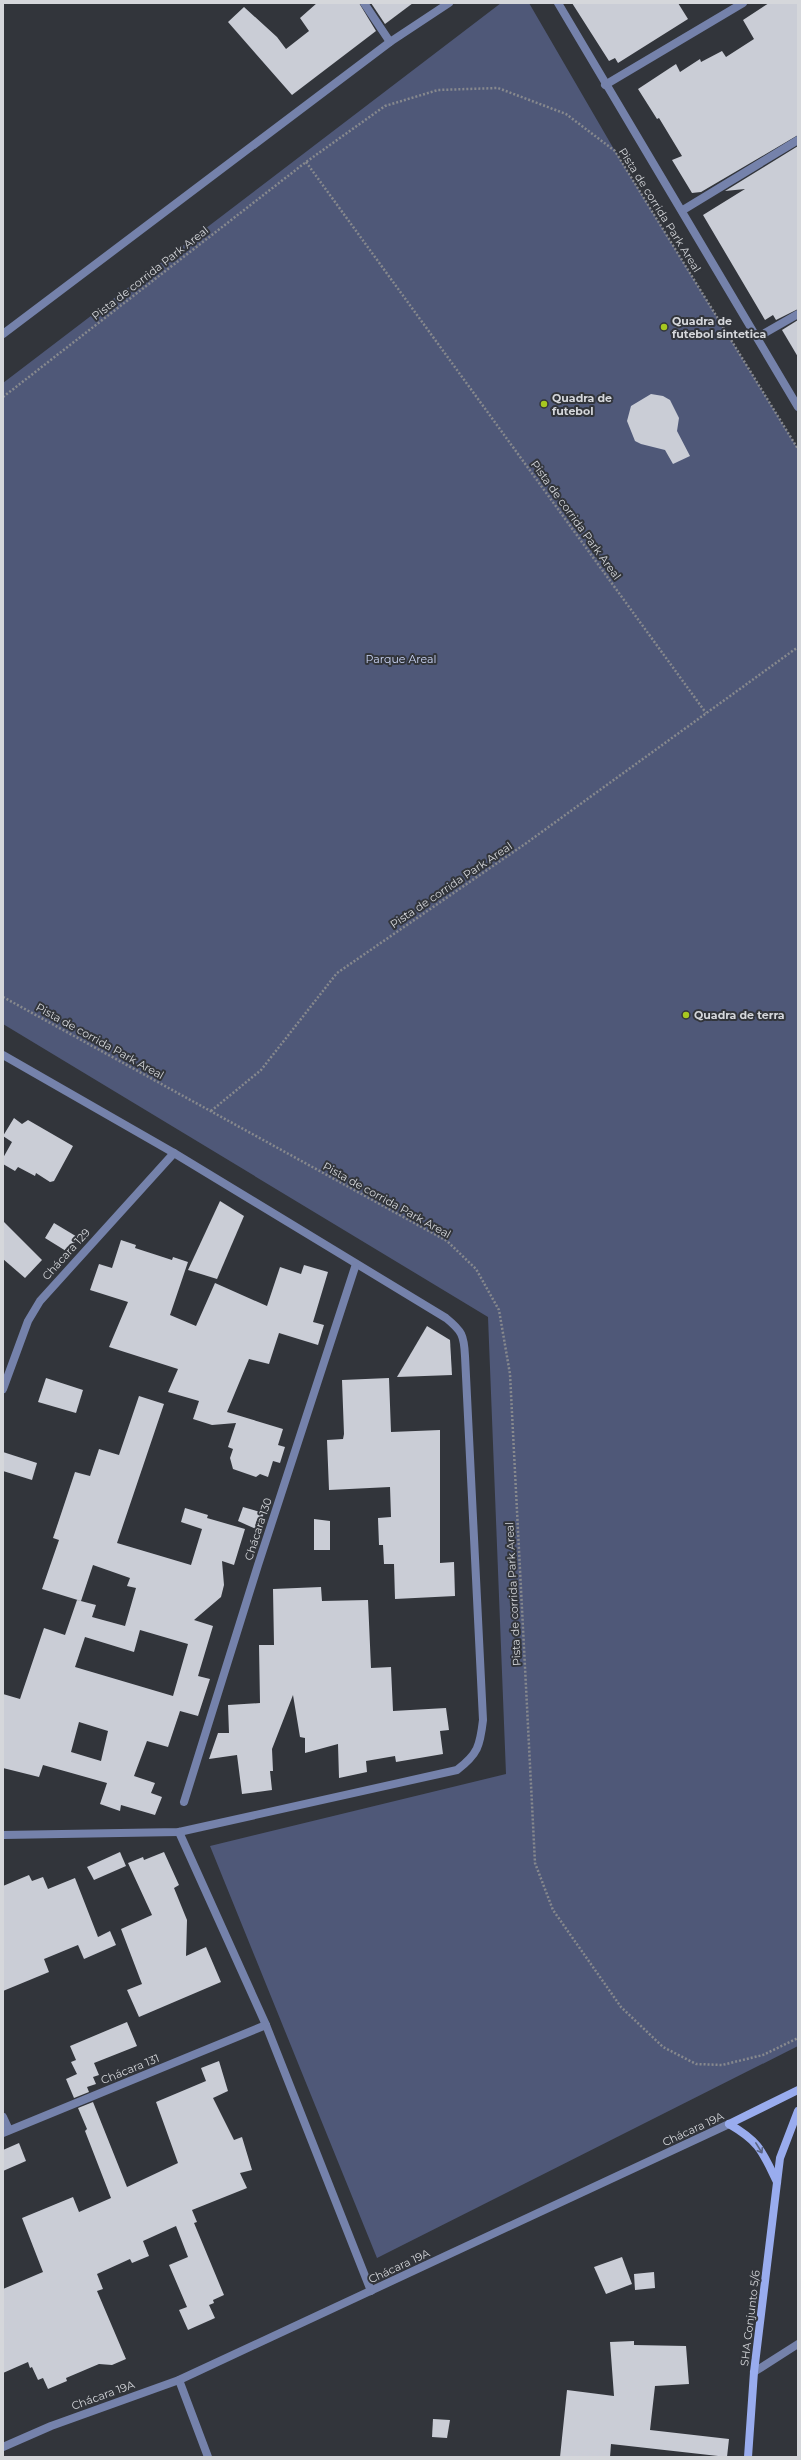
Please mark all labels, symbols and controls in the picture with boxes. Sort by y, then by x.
street label: Pista de corrida Park Areal [616,145,704,275]
street label: Pista de corrida Park Areal [89,223,211,323]
place label: Quadra de futebol sintetica [672,314,766,341]
marker: Quadra de futebol sintetica [659,322,669,332]
place label: Quadra de futebol [552,391,612,418]
marker: Quadra de futebol [539,399,549,409]
street label: Pista de corrida Park Areal [528,457,624,583]
park label: Parque Areal [366,652,436,666]
street label: Pista de corrida Park Areal [387,839,515,931]
street label: Pista de corrida Park Areal [33,1000,167,1082]
place label: Quadra de terra [694,1008,785,1022]
marker: Quadra de terra [681,1010,691,1020]
street label: Pista de corrida Park Areal [320,1159,454,1241]
street label: Chácara 129 [39,1225,93,1283]
street label: Chácara 130 [241,1496,275,1562]
street label: Pista de corrida Park Areal [502,1522,524,1666]
street label: Chácara 131 [99,2051,161,2087]
street label: Chácara 19A [660,2109,726,2149]
one-way arrow [755,2142,763,2153]
street label: Chácara 19A [366,2246,432,2286]
street label: SHA Conjunto 5/6 [737,2269,763,2367]
street label: Chácara 19A [69,2377,137,2413]

